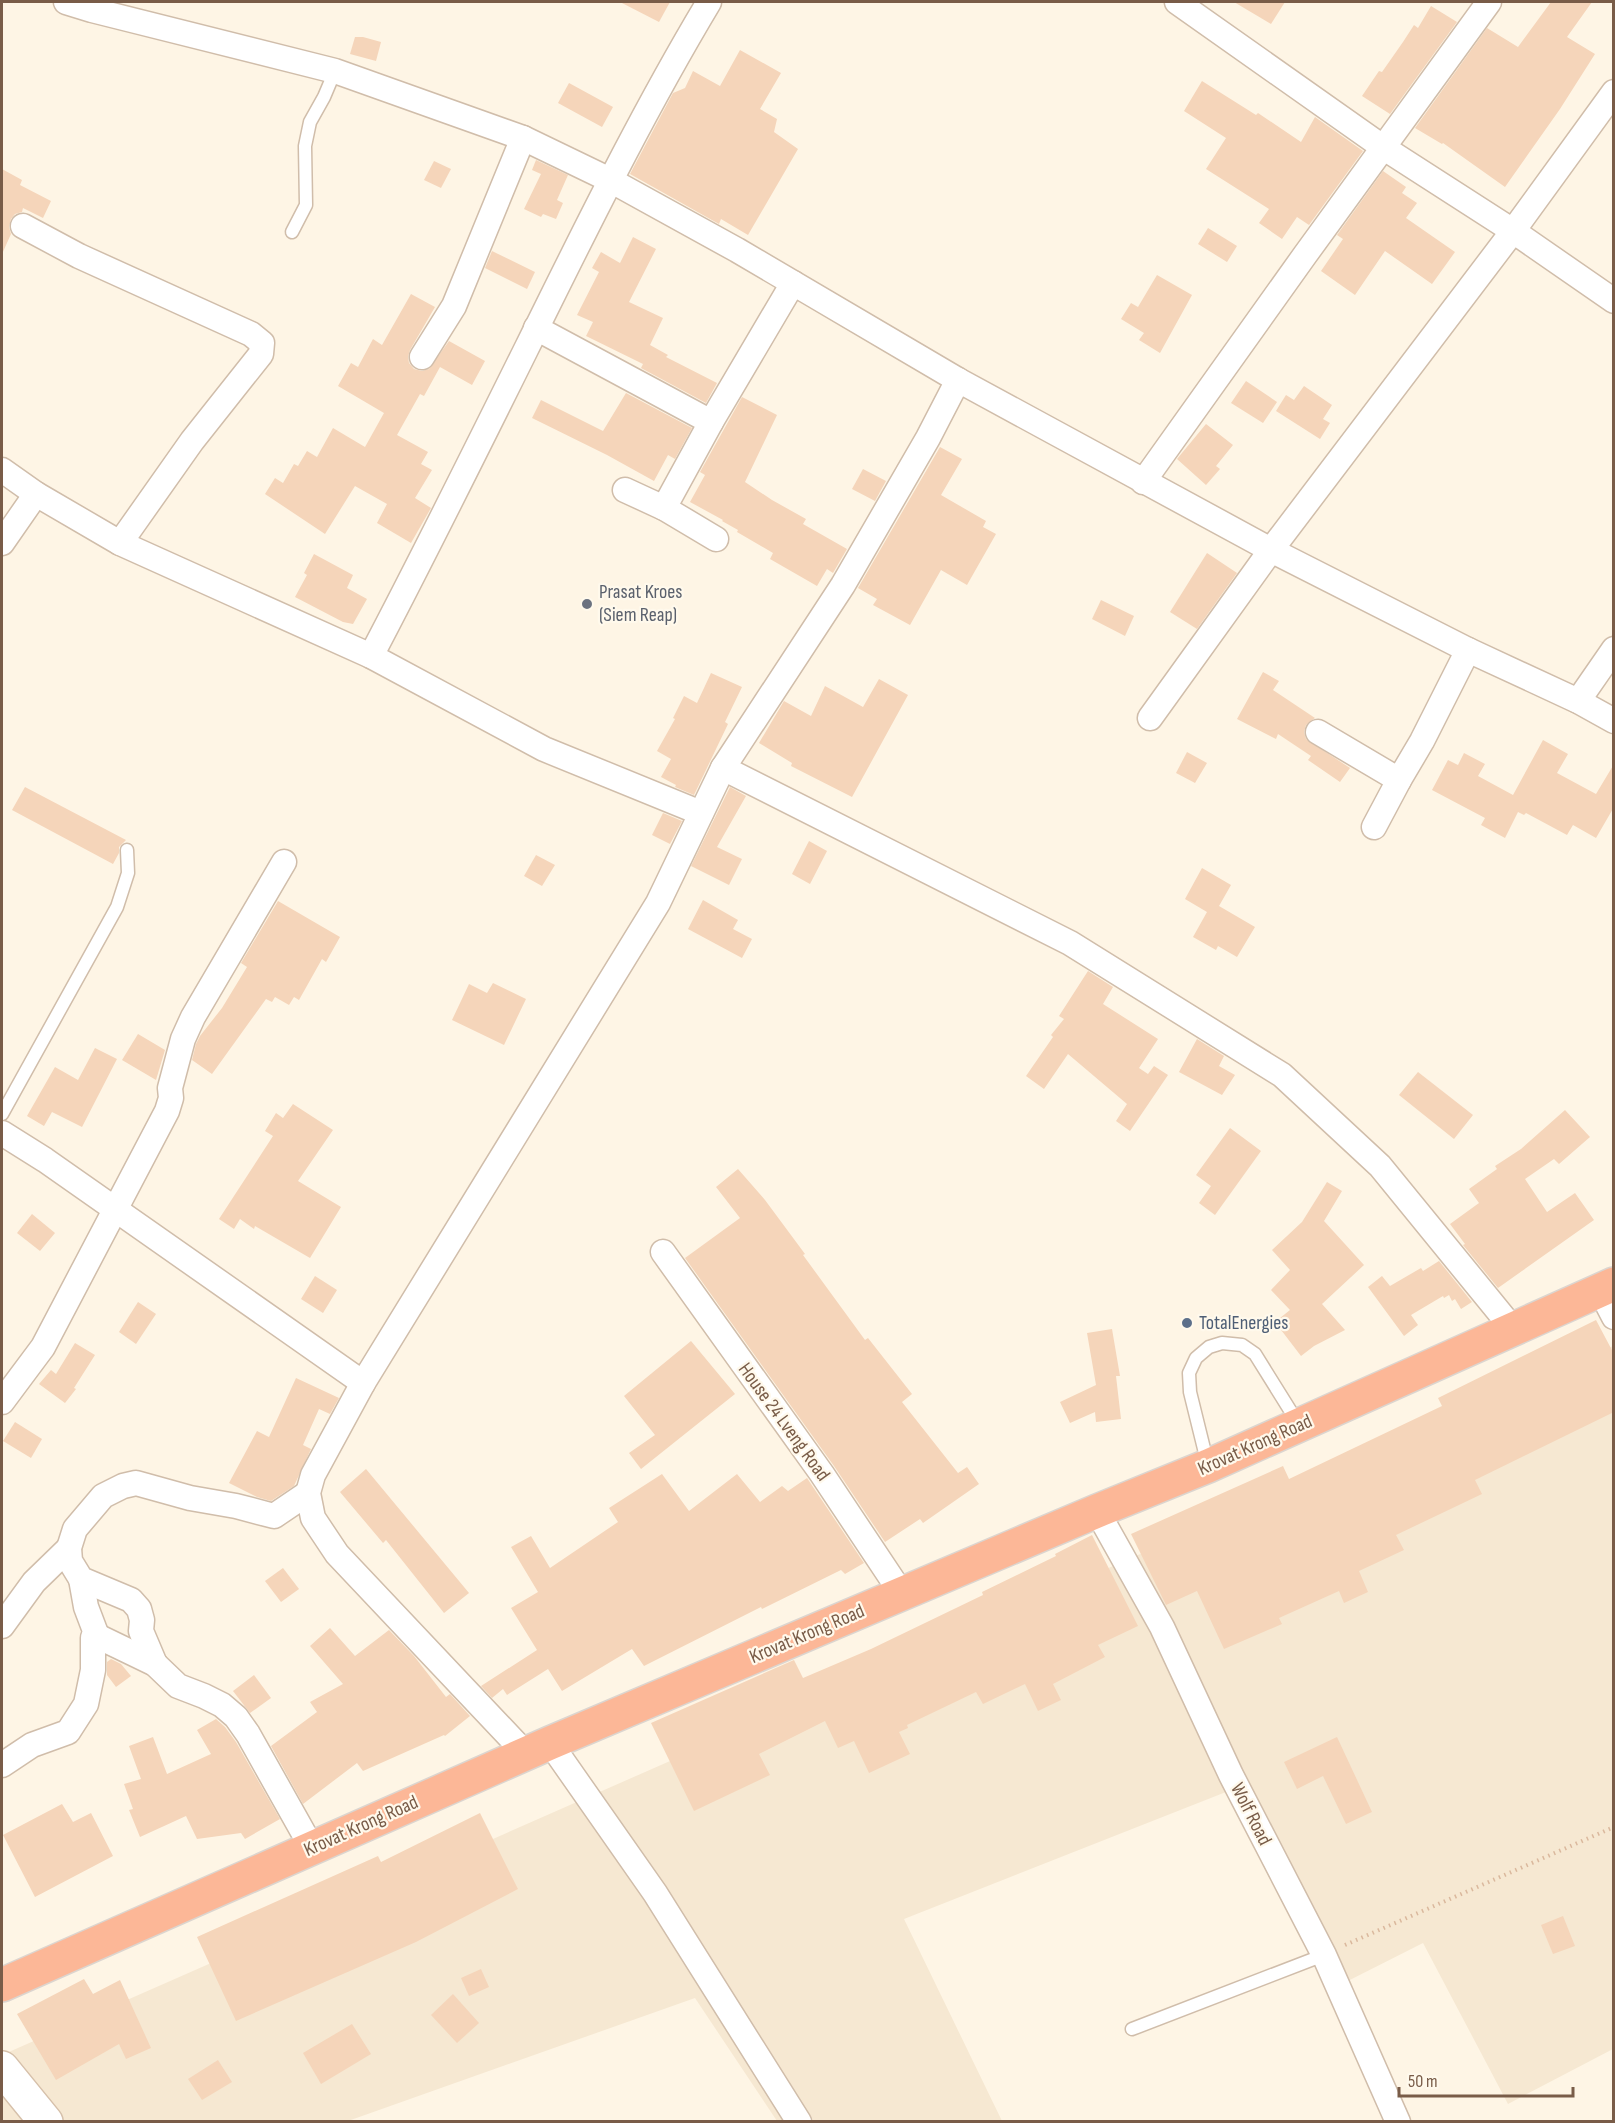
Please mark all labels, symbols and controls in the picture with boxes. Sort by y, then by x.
place label: Prasat Kroes (Siem Reap) [599,580,683,627]
marker: Prasat Kroes (Siem Reap) [580,597,594,611]
place label: TotalEnergies [1199,1311,1288,1335]
marker: TotalEnergies [1180,1316,1194,1330]
street label: House 24 Lveng Road [733,1358,835,1486]
street label: Krovat Krong Road [1194,1409,1316,1481]
street label: Krovat Krong Road [746,1599,868,1669]
street label: Wolf Road [1225,1779,1277,1849]
street label: Krovat Krong Road [300,1790,422,1862]
scale bar [1399,2060,1573,2098]
text: 50 m [1408,2071,1438,2092]

